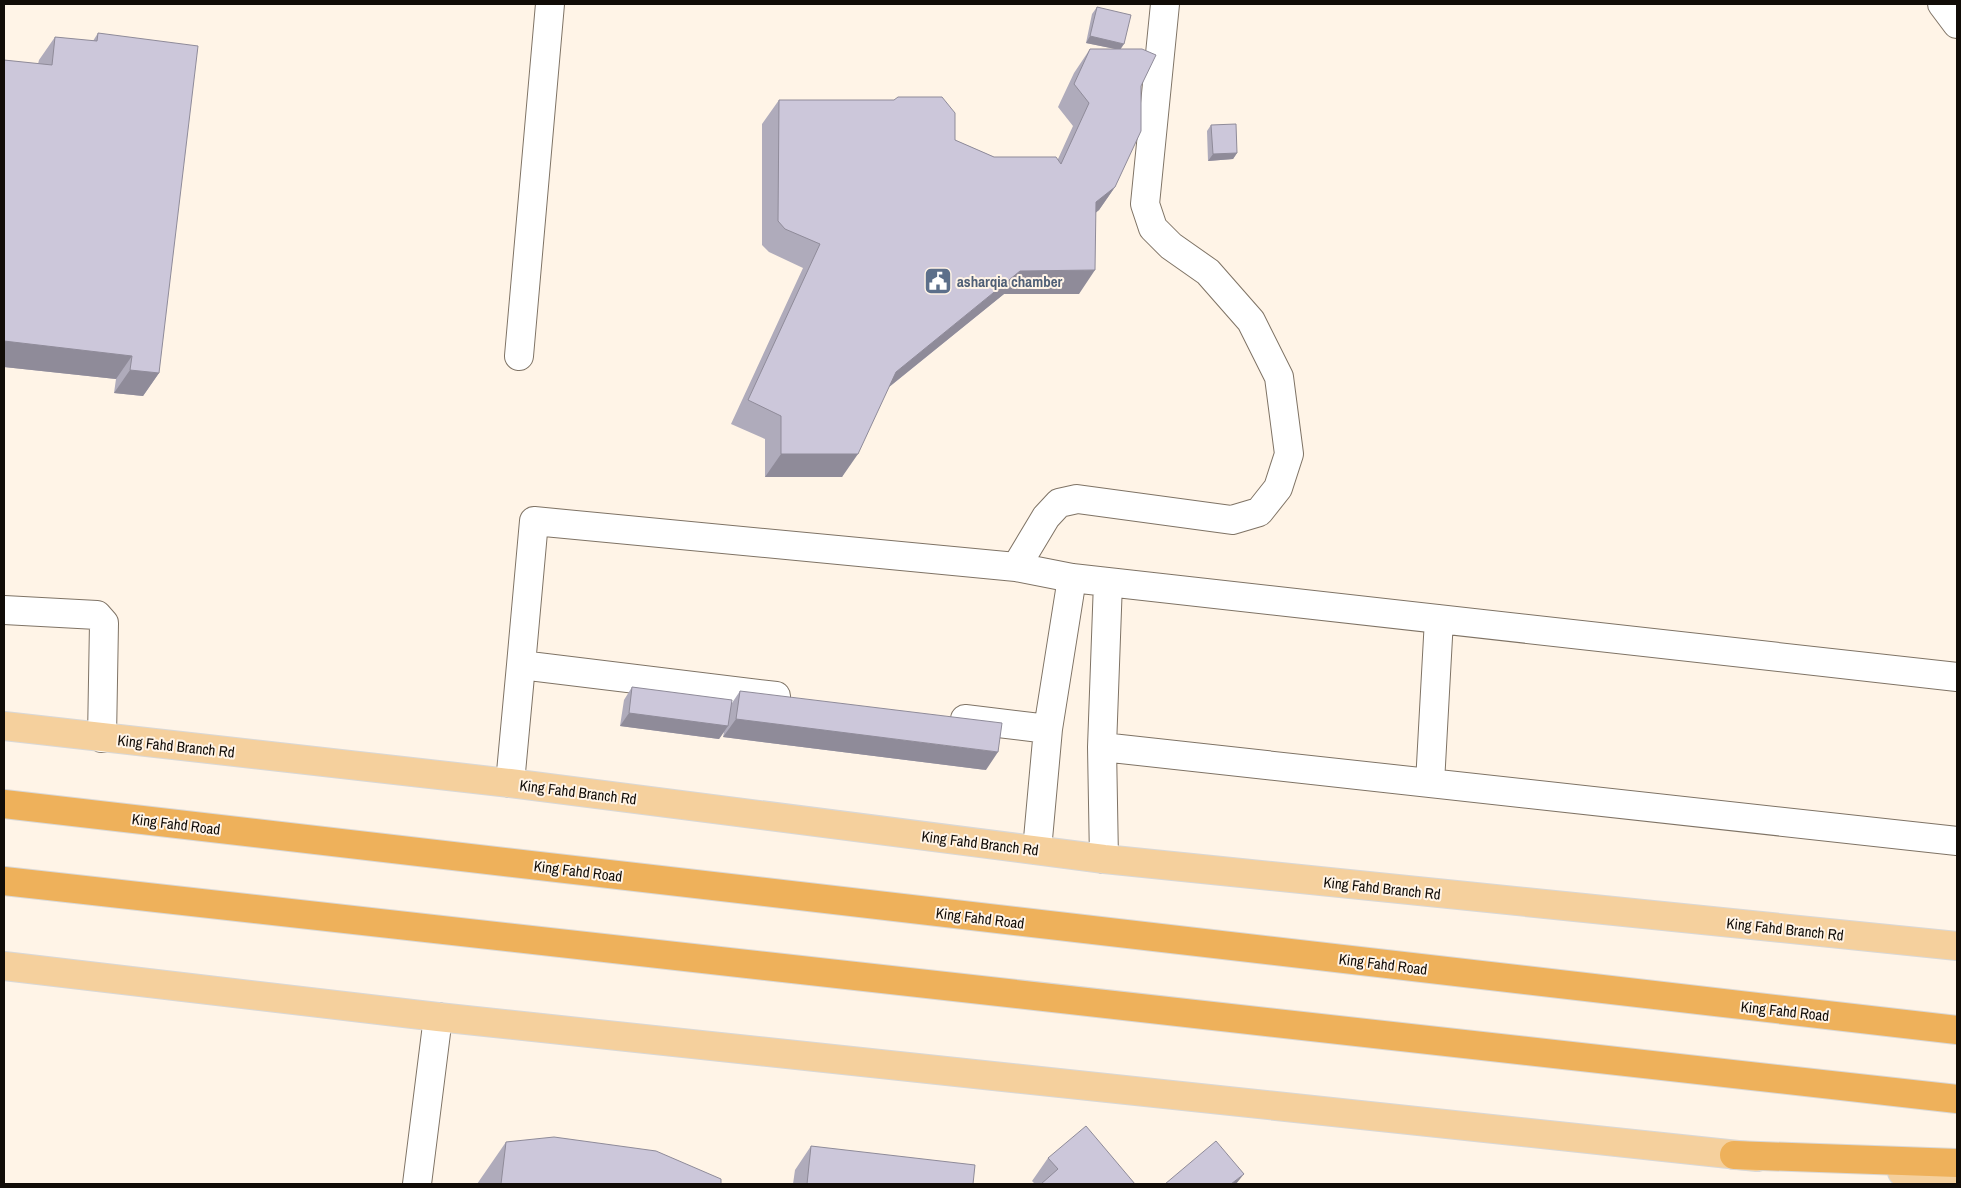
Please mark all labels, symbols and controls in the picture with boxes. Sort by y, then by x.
public building icon: asharqia chamber [923,266,953,296]
place label: asharqia chamber [957,271,1063,292]
street label: King Fahd Branch Rd [116,729,236,763]
street label: King Fahd Branch Rd [518,774,638,810]
street label: King Fahd Road [131,808,221,840]
street label: King Fahd Branch Rd [920,825,1040,861]
street label: King Fahd Road [533,855,623,887]
street label: King Fahd Branch Rd [1322,871,1442,905]
street label: King Fahd Road [935,902,1025,934]
street label: King Fahd Branch Rd [1725,912,1845,946]
street label: King Fahd Road [1338,948,1428,980]
street label: King Fahd Road [1740,996,1830,1026]

